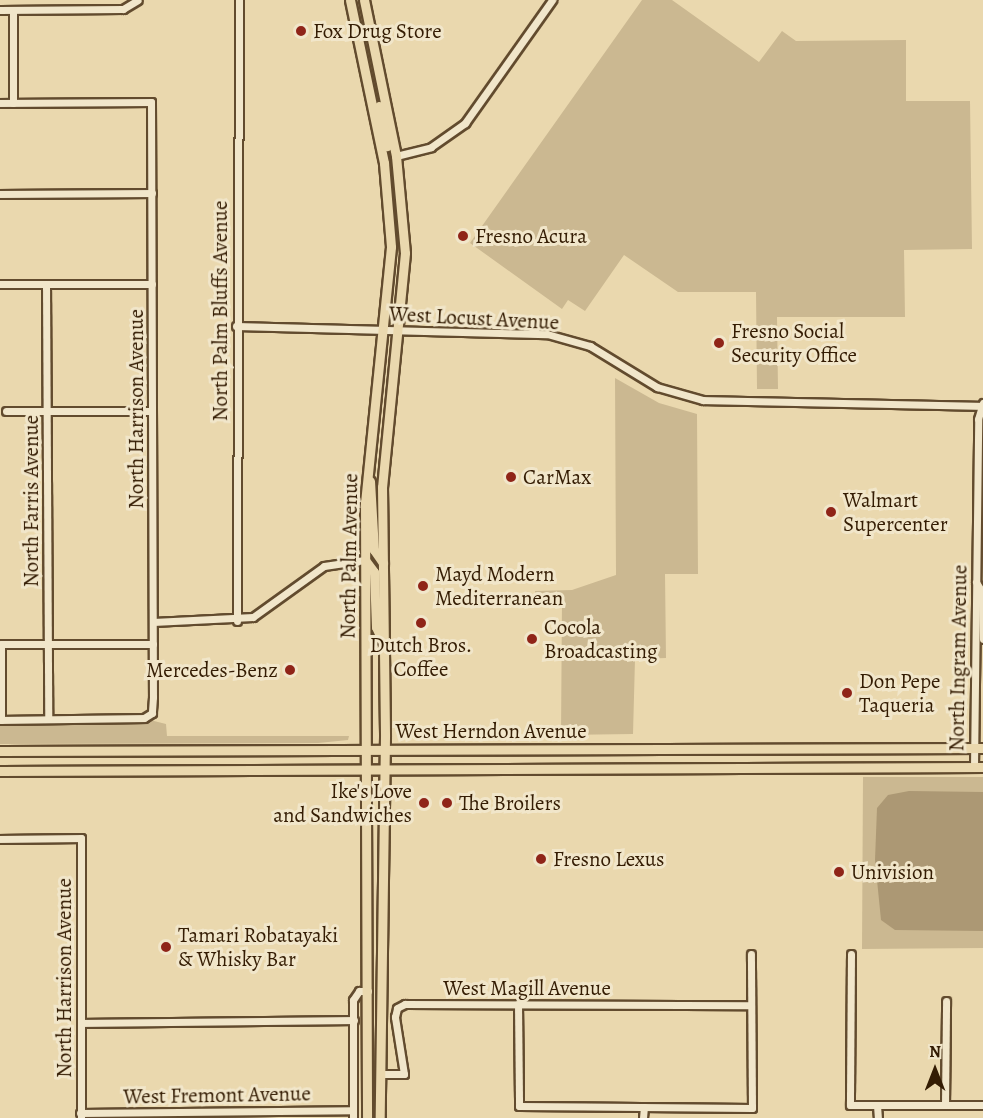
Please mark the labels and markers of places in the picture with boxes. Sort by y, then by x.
place label: Fox Drug Store [313,18,442,44]
marker: Fox Drug Store [294,24,308,38]
place label: Fresno Acura [475,223,587,249]
marker: Fresno Acura [456,229,470,243]
place label: Fresno Social Security Office [731,318,857,368]
marker: Fresno Social Security Office [712,336,726,350]
place label: CarMax [523,464,591,490]
marker: CarMax [504,470,518,484]
place label: Walmart Supercenter [843,487,948,537]
marker: Walmart Supercenter [824,505,838,519]
place label: Mayd Modern Mediterranean [435,561,563,611]
marker: Mayd Modern Mediterranean [416,579,430,593]
place label: Cocola Broadcasting [544,614,657,664]
marker: Dutch Bros. Coffee [414,616,428,630]
place label: Dutch Bros. Coffee [370,632,472,682]
marker: Cocola Broadcasting [525,632,539,646]
place label: Mercedes-Benz [146,657,278,683]
marker: Mercedes-Benz [283,663,297,677]
place label: Don Pepe Taqueria [859,668,940,718]
marker: Don Pepe Taqueria [840,686,854,700]
place label: Ike's Love and Sandwiches [273,778,412,828]
place label: The Broilers [459,790,561,816]
marker: Ike's Love and Sandwiches [417,796,431,810]
marker: The Broilers [440,796,454,810]
place label: Fresno Lexus [553,846,665,872]
marker: Fresno Lexus [534,852,548,866]
place label: Univision [851,859,934,885]
marker: Univision [832,865,846,879]
place label: Tamari Robatayaki & Whisky Bar [178,922,338,972]
marker: Tamari Robatayaki & Whisky Bar [159,940,173,954]

